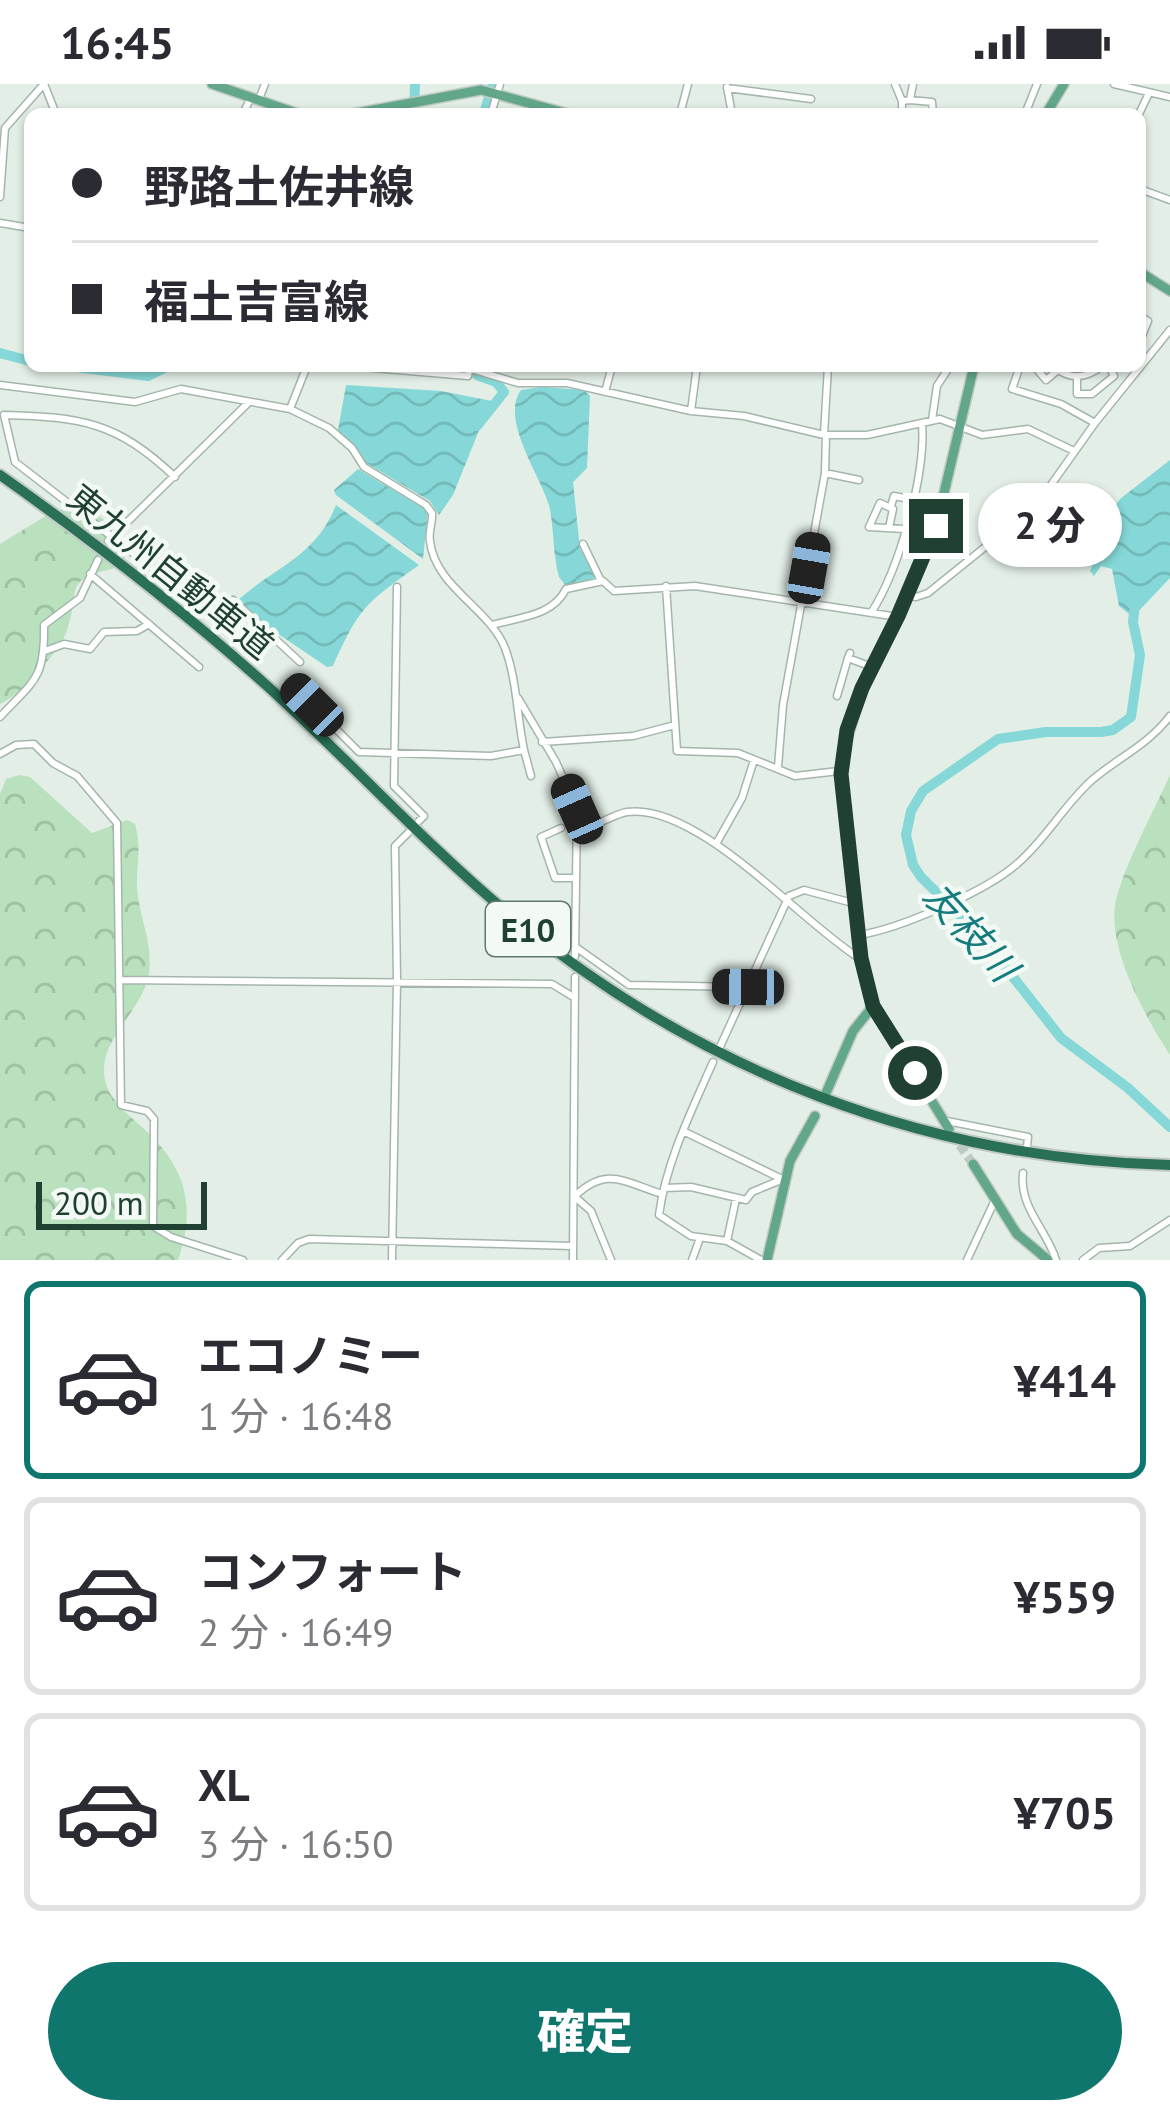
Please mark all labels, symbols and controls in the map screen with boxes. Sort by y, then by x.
text: 16:45 [60,13,174,71]
text: 野路土佐井線 [144,157,414,215]
text: 福土吉富線 [144,272,369,330]
street label: 東九州自動車道 [58,473,284,669]
callout: 2 分 [978,484,1122,568]
route end [909,499,963,553]
text: 2 分 [1015,499,1085,550]
car [785,529,833,607]
car [274,667,350,743]
car [546,769,608,849]
water label: 友枝川 [913,870,1032,995]
road number: E10 [486,902,570,956]
car [712,968,784,1006]
route start [888,1046,942,1100]
scale bar [36,1176,207,1229]
text: 200 m [54,1181,144,1224]
icon: car [54,1326,162,1434]
text: エコノミー [198,1326,423,1384]
text: ¥414 [1014,1351,1116,1409]
text: 1 分 · 16:48 [198,1390,393,1441]
icon: car [54,1542,162,1650]
text: コンフォート [198,1542,467,1600]
text: ¥559 [1014,1567,1116,1625]
text: 2 分 · 16:49 [198,1606,393,1657]
text: XL [198,1755,250,1813]
icon: car [54,1758,162,1866]
text: ¥705 [1014,1783,1116,1841]
text: 3 分 · 16:50 [198,1818,393,1869]
button: 確定 [48,1962,1122,2100]

